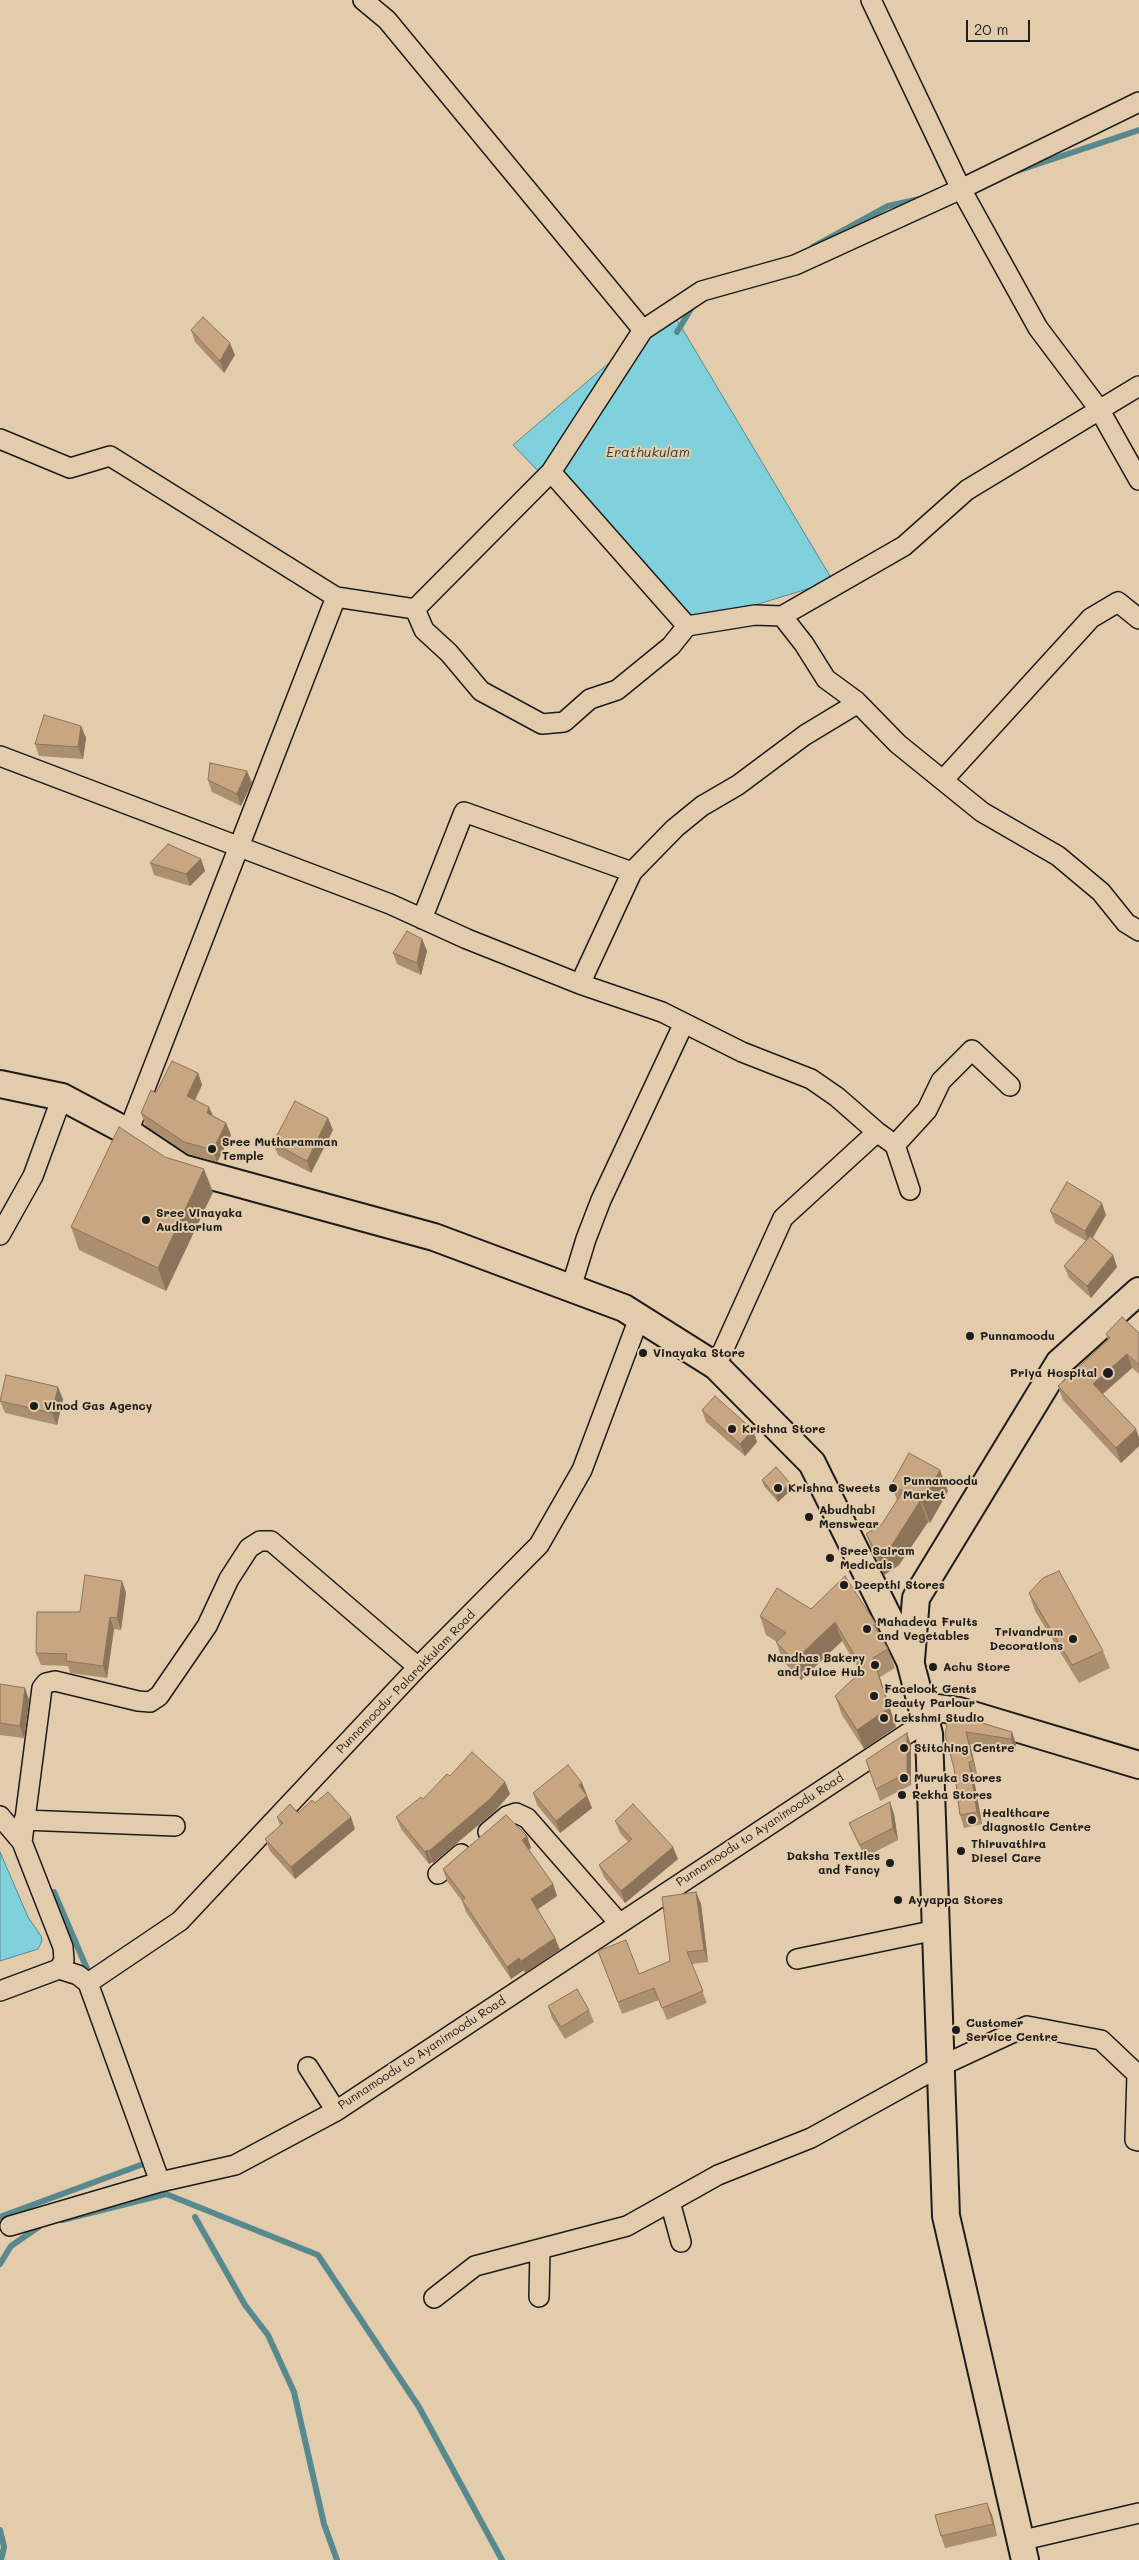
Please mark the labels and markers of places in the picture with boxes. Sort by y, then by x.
place label: Sree Mutharamman Temple [222,1135,338,1163]
marker: Sree Mutharamman Temple [206,1143,218,1155]
place label: Sree Vinayaka Auditorium [156,1206,242,1234]
marker: Sree Vinayaka Auditorium [140,1214,152,1226]
place label: Punnamoodu [980,1329,1055,1343]
marker: Punnamoodu [964,1330,976,1342]
place label: Vinayaka Store [653,1346,745,1360]
marker: Vinayaka Store [637,1347,649,1359]
place label: Priya Hospital [1010,1366,1097,1380]
marker: Priya Hospital [1101,1366,1115,1380]
place label: Vinod Gas Agency [44,1399,152,1413]
marker: Vinod Gas Agency [28,1400,40,1412]
place label: Krishna Store [742,1422,825,1436]
marker: Krishna Store [726,1423,738,1435]
place label: Punnamoodu Market [903,1474,978,1502]
place label: Krishna Sweets [788,1481,880,1495]
marker: Krishna Sweets [772,1482,784,1494]
marker: Punnamoodu Market [887,1482,899,1494]
place label: Abudhabi Menswear [819,1503,879,1531]
marker: Abudhabi Menswear [803,1511,815,1523]
place label: Sree Sairam Medicals [840,1544,914,1572]
marker: Sree Sairam Medicals [824,1552,836,1564]
place label: Deepthi Stores [854,1578,945,1592]
marker: Deepthi Stores [838,1579,850,1591]
place label: Mahadeva Fruits and Vegetables [877,1615,978,1643]
marker: Mahadeva Fruits and Vegetables [861,1623,873,1635]
place label: Trivandrum Decorations [990,1625,1063,1653]
marker: Trivandrum Decorations [1067,1633,1079,1645]
place label: Nandhas Bakery and Juice Hub [768,1651,865,1679]
marker: Nandhas Bakery and Juice Hub [869,1659,881,1671]
place label: Achu Store [943,1660,1010,1674]
marker: Achu Store [927,1661,939,1673]
place label: Facelook Gents Beauty Parlour [884,1682,977,1710]
marker: Facelook Gents Beauty Parlour [868,1690,880,1702]
place label: Lekshmi Studio [894,1711,984,1725]
marker: Lekshmi Studio [878,1712,890,1724]
place label: Stitching Centre [914,1741,1014,1755]
marker: Stitching Centre [898,1742,910,1754]
place label: Muruka Stores [914,1771,1001,1785]
marker: Muruka Stores [898,1772,910,1784]
place label: Rekha Stores [912,1788,992,1802]
marker: Rekha Stores [896,1789,908,1801]
place label: Healthcare diagnostic Centre [982,1806,1091,1834]
marker: Healthcare diagnostic Centre [966,1814,978,1826]
place label: Thiruvathira Diesel Care [971,1837,1046,1865]
marker: Thiruvathira Diesel Care [955,1845,967,1857]
place label: Daksha Textiles and Fancy [786,1849,880,1877]
marker: Daksha Textiles and Fancy [884,1857,896,1869]
place label: Ayyappa Stores [908,1893,1003,1907]
marker: Ayyappa Stores [892,1894,904,1906]
place label: Customer Service Centre [966,2016,1058,2044]
marker: Customer Service Centre [950,2024,962,2036]

